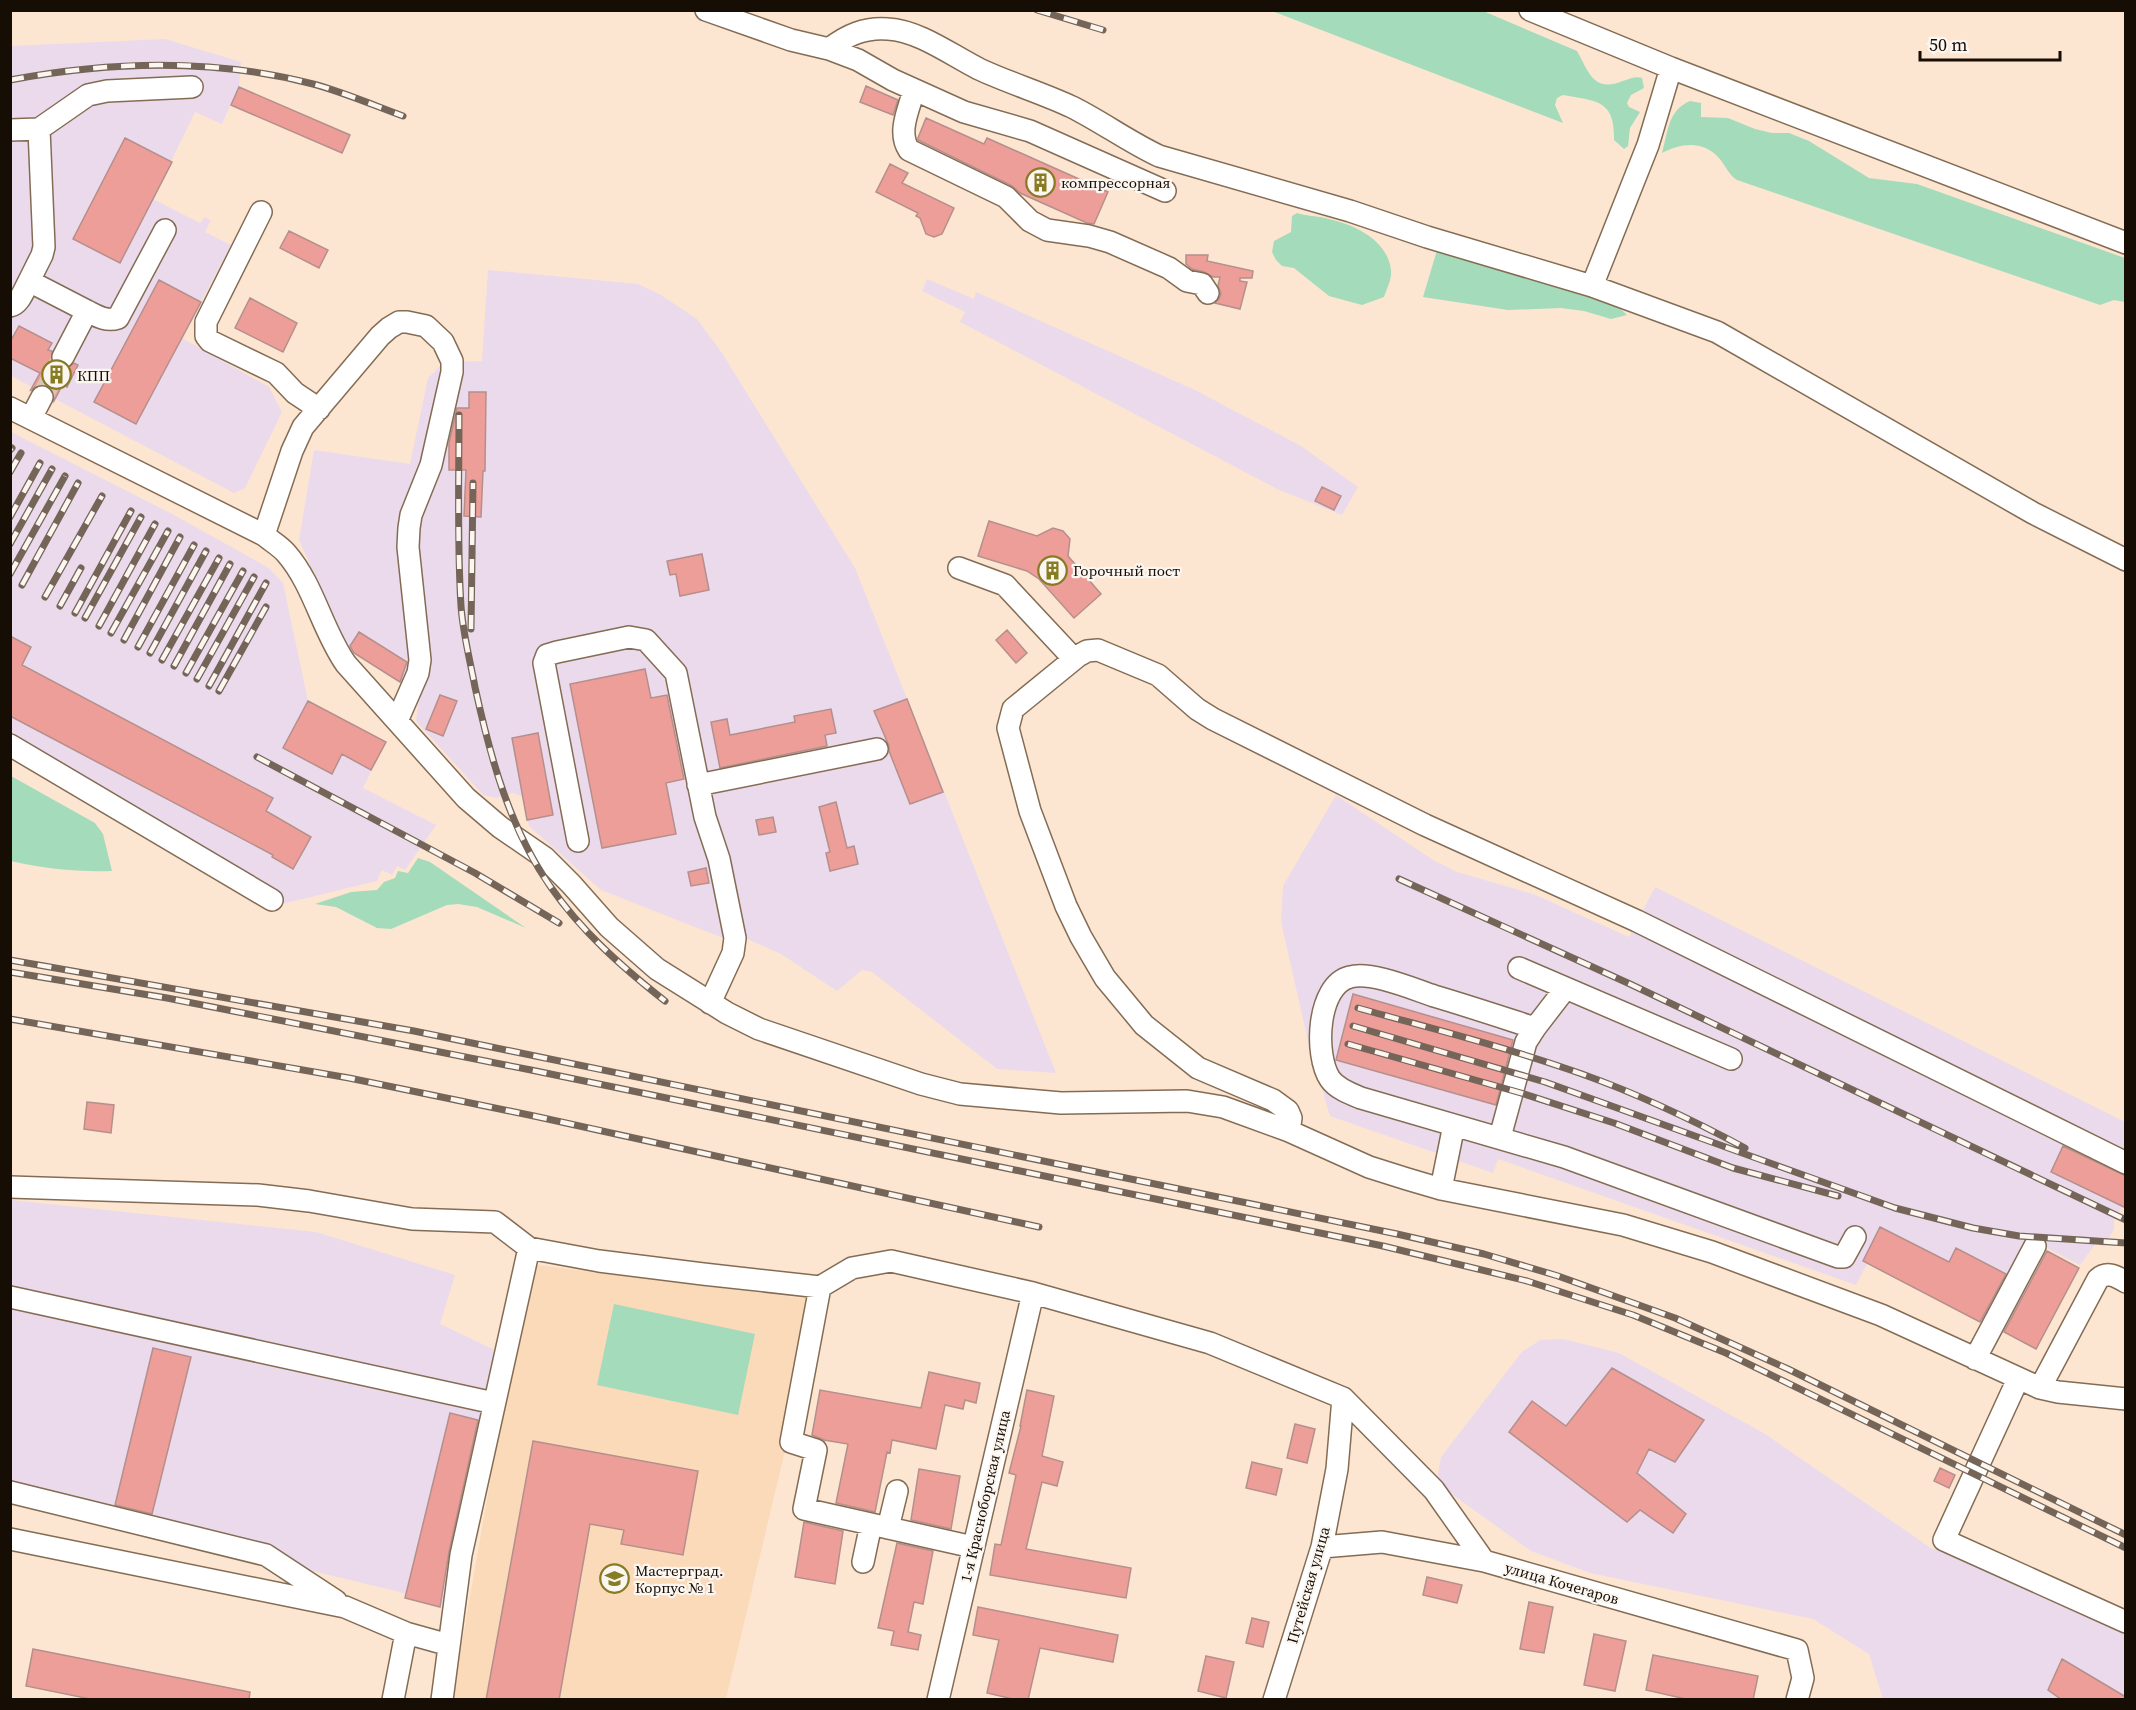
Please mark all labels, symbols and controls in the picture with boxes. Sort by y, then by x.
scale bar [1920,24,2060,62]
text: 50 m [1929,32,1967,57]
building icon: компрессорная [1024,166,1056,198]
place label: компрессорная [1061,172,1171,193]
building icon: КПП [40,359,72,391]
place label: КПП [77,365,110,386]
building icon: Горочный пост [1036,554,1068,586]
place label: Горочный пост [1073,560,1180,581]
street label: 1-я Красноборская улица [955,1408,1015,1584]
street label: Путейская улица [1281,1524,1335,1646]
street label: улица Кочегаров [1503,1557,1622,1609]
place label: Мастерград. Корпус № 1 [635,1560,723,1598]
school or university icon: Мастерград. Корпус № 1 [598,1563,630,1595]

